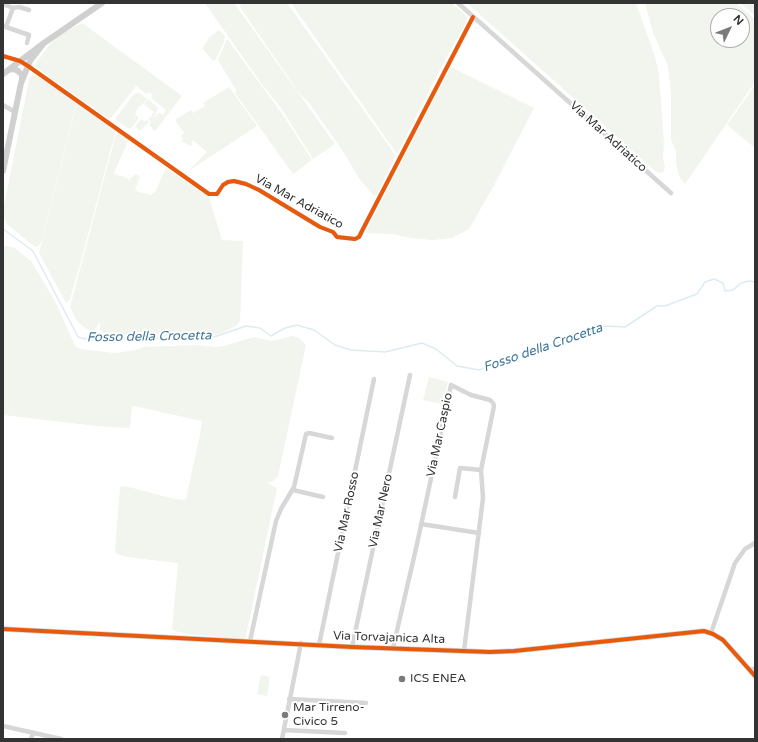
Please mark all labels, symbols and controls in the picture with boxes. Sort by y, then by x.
north arrow [710,8,750,48]
text: N [731,12,746,28]
street label: Via Mar Adriatico [566,99,650,175]
street label: Via Mar Adriatico [252,172,346,232]
water label: Fosso della Crocetta [481,320,605,376]
water label: Fosso della Crocetta [86,328,212,346]
street label: Via Mar Caspio [424,392,456,478]
street label: Via Mar Rosso [331,471,363,553]
street label: Via Mar Nero [366,473,396,549]
street label: Via Torvajanica Alta [333,629,445,647]
place label: ICS ENEA [410,672,466,686]
marker: ICS ENEA [397,674,407,684]
place label: Mar Tirreno- Civico 5 [293,701,365,729]
marker: Mar Tirreno- Civico 5 [280,710,290,720]

